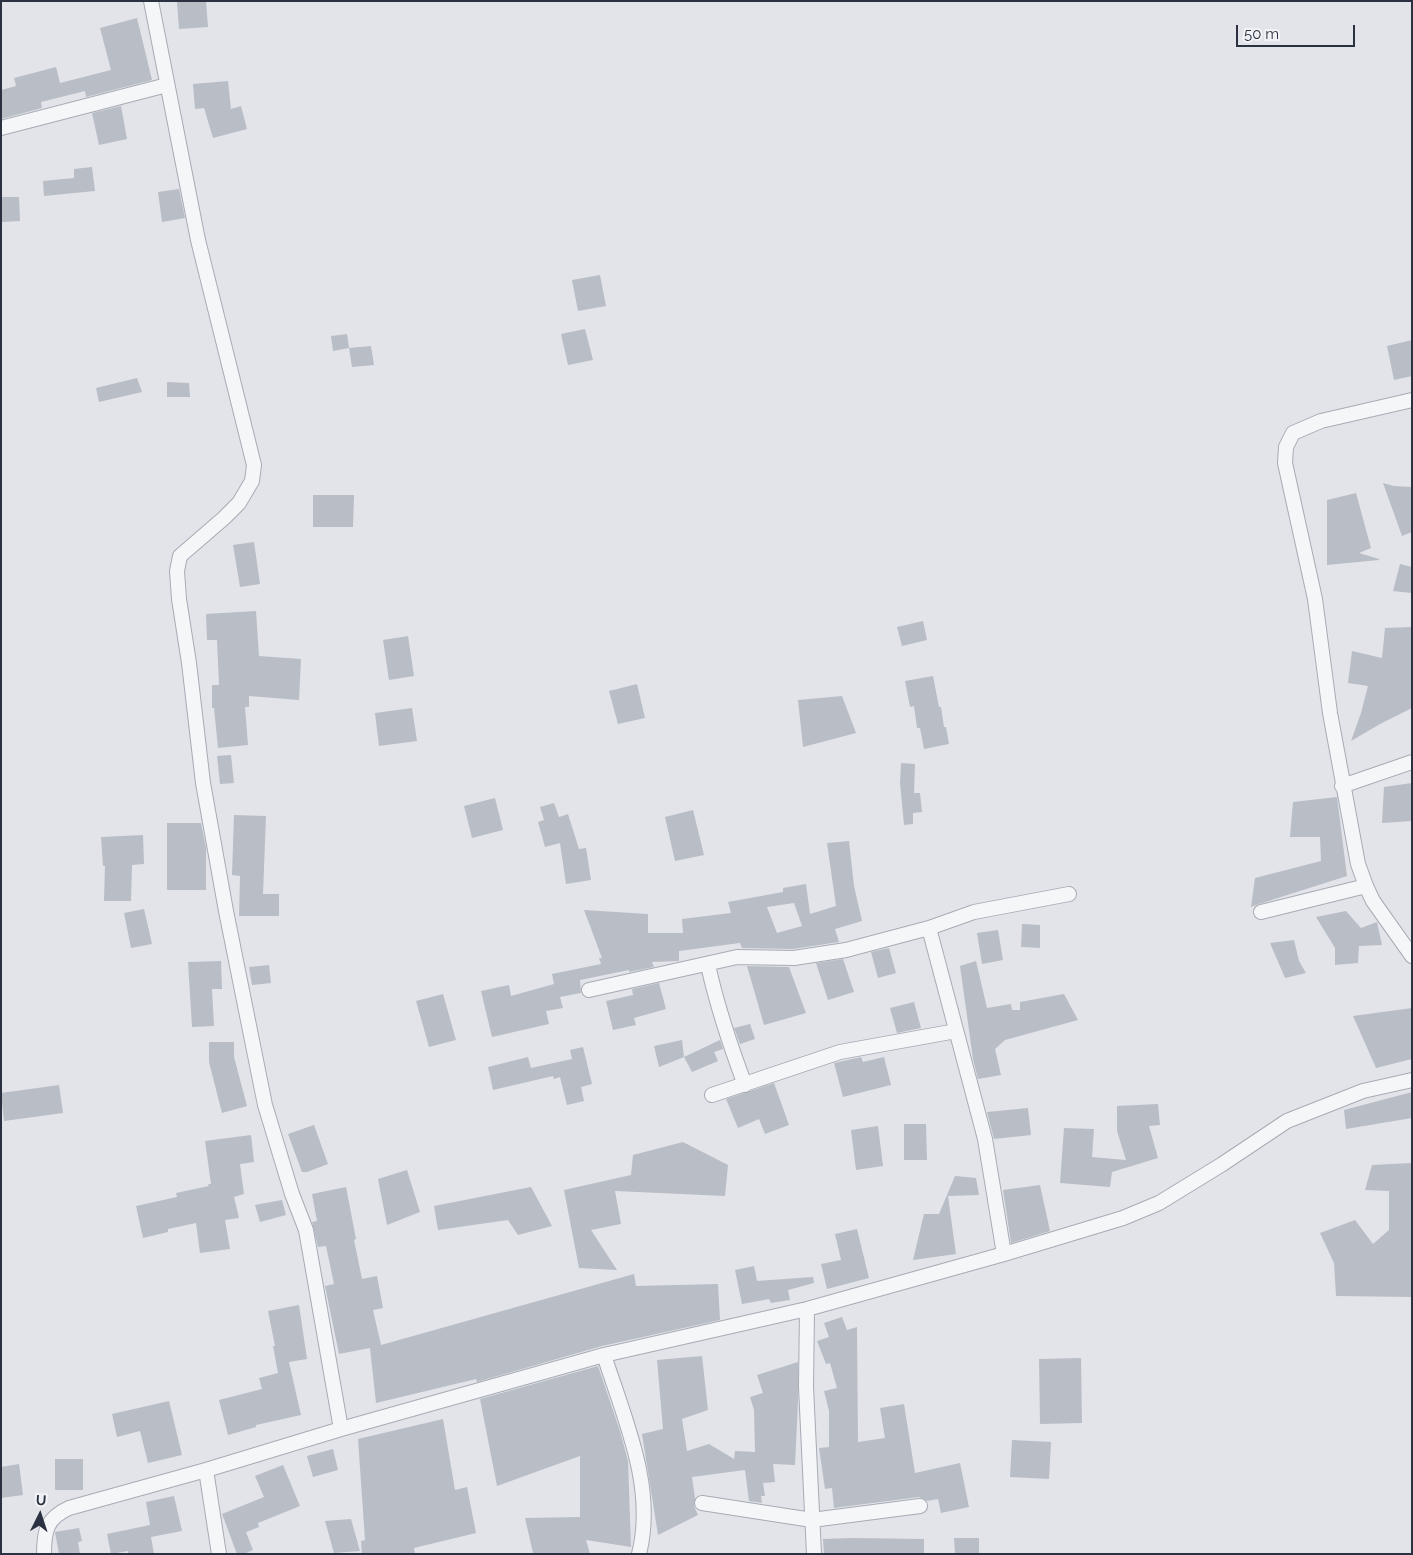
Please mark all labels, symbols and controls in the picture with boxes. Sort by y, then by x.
scale bar [1238,15,1357,47]
text: 50 m [1244,25,1279,43]
north arrow [15,1490,65,1540]
text: U [35,1492,47,1508]

